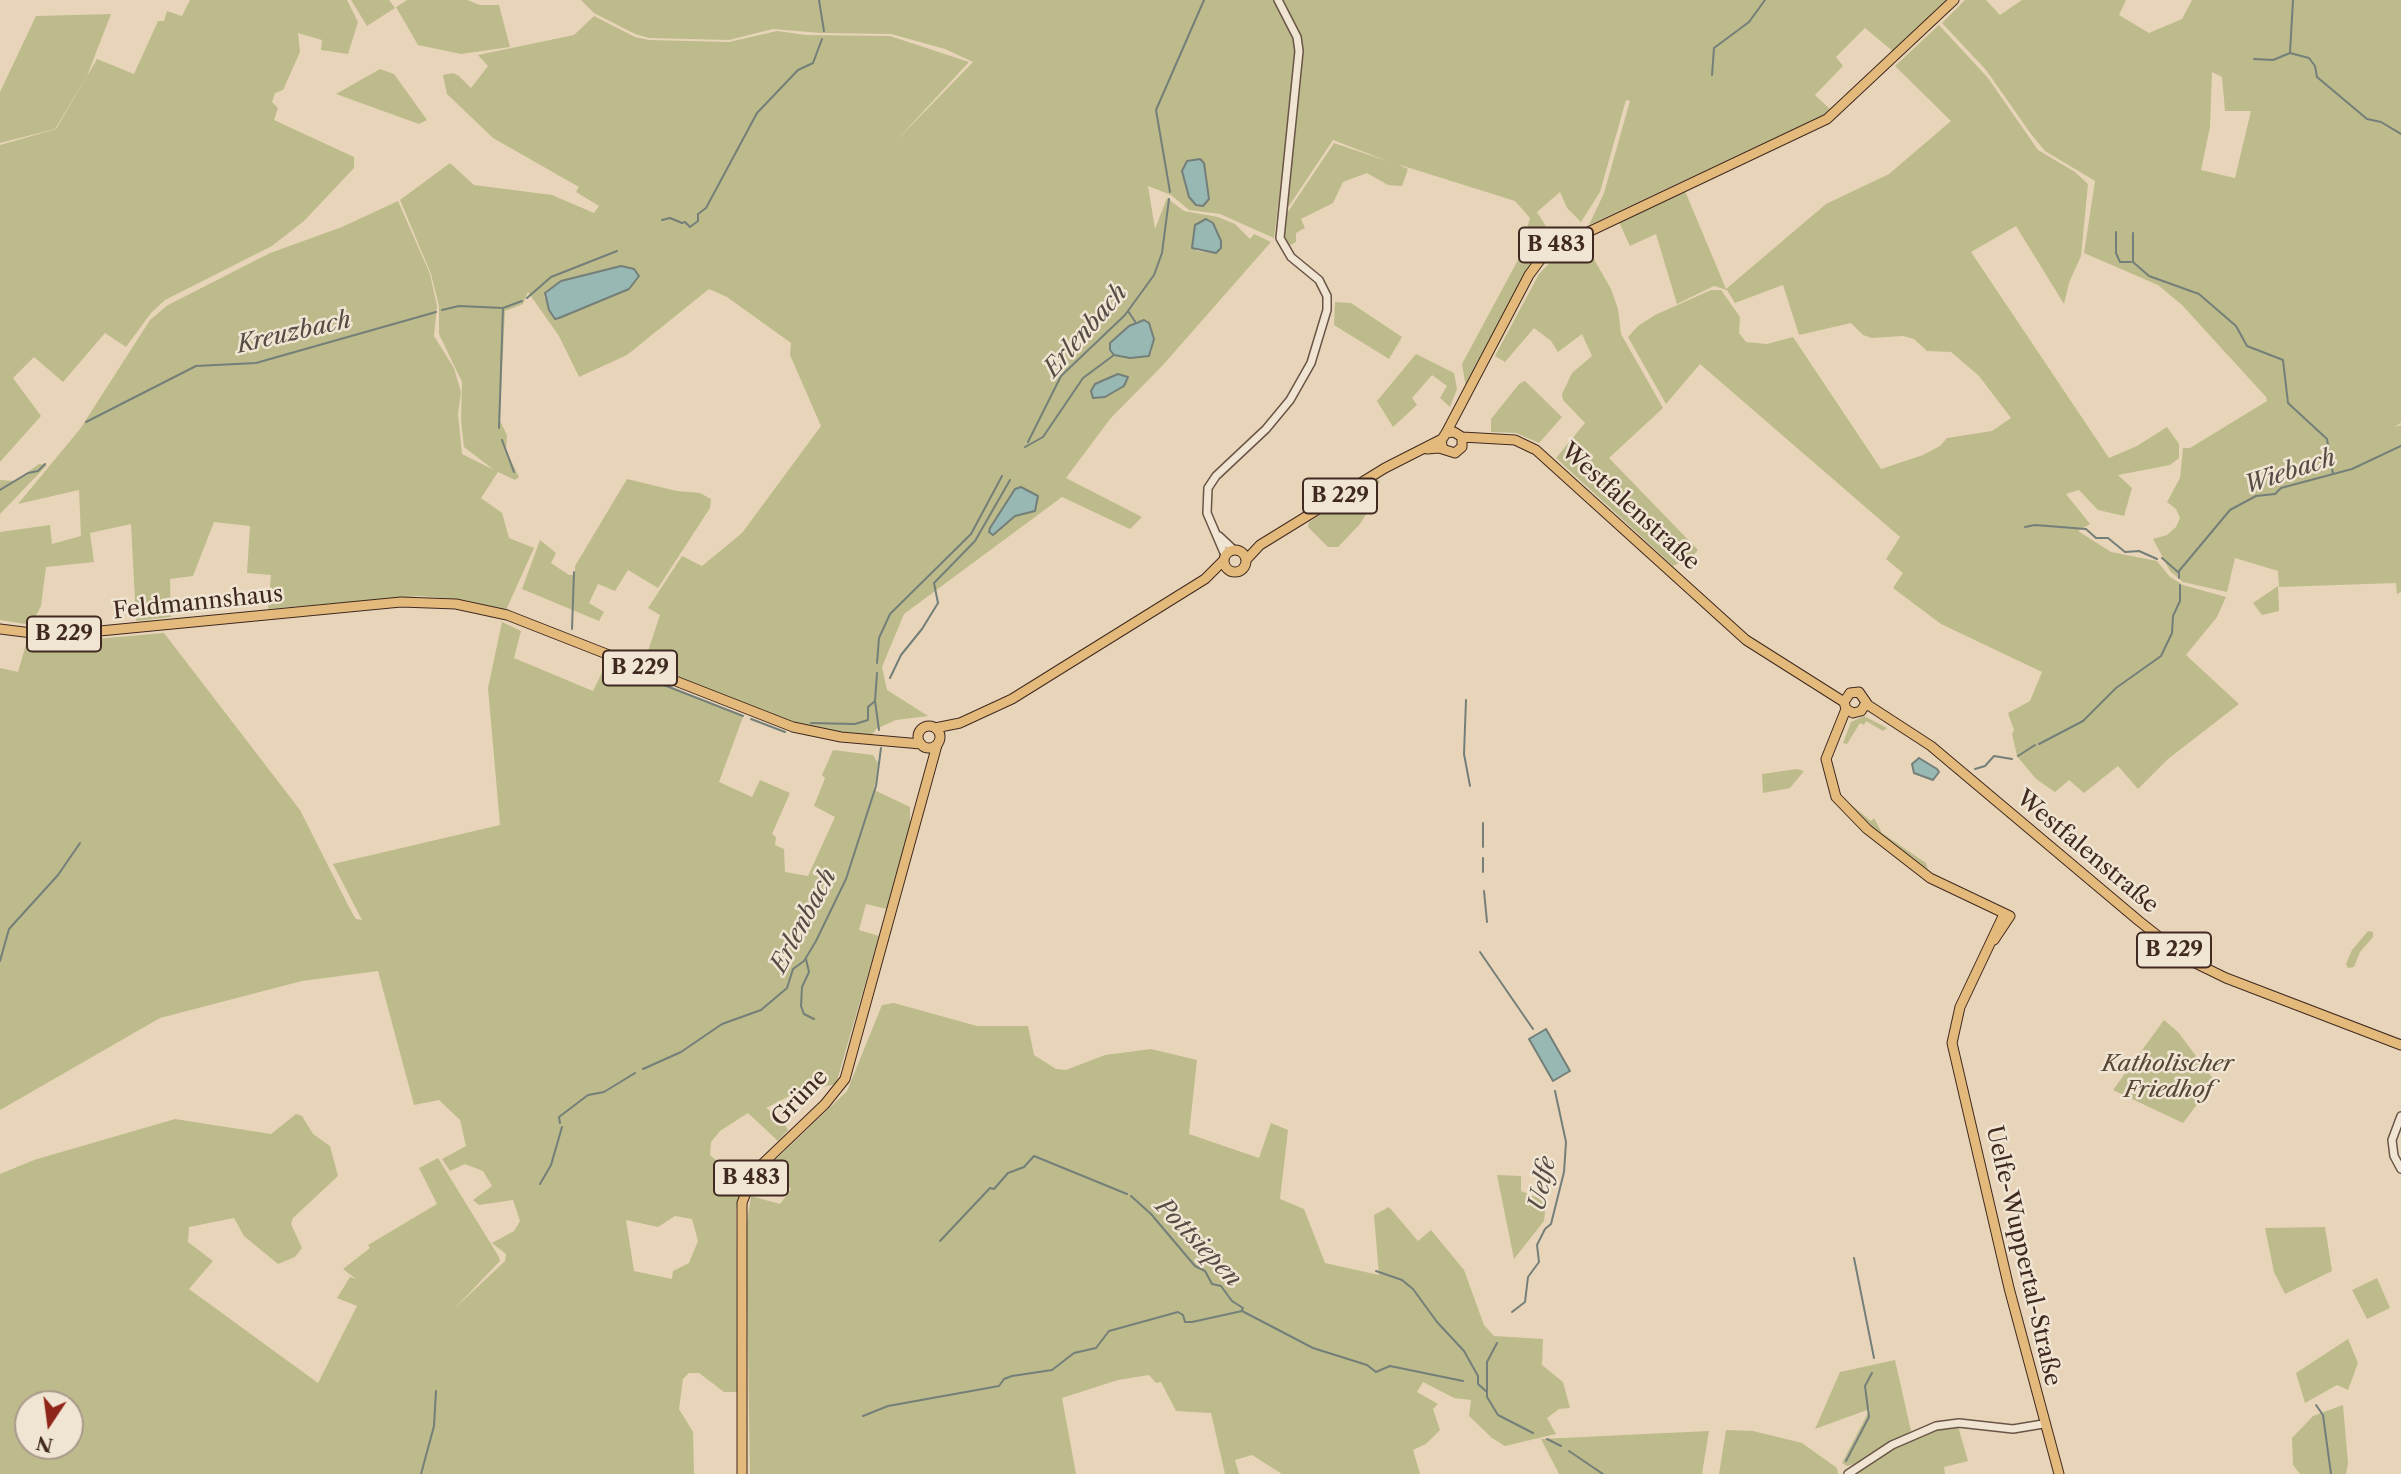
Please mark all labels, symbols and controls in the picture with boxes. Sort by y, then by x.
road number: B 483 [1519,228,1593,262]
water label: Erlenbach [1038,279,1134,383]
water label: Kreuzbach [234,306,354,360]
street label: Westfalenstraße [1555,437,1705,577]
water label: Wiebach [2241,444,2339,500]
road number: B 229 [1303,478,1377,514]
street label: Feldmannshaus [112,580,284,626]
road number: B 229 [27,616,101,652]
road number: B 229 [603,650,677,686]
street label: Westfalenstraße [2010,784,2164,920]
water label: Erlenbach [765,864,843,978]
road number: B 229 [2137,932,2211,968]
park label: Katholischer Friedhof [2102,1050,2234,1104]
street label: Grüne [766,1063,834,1133]
street label: Uelfe-Wuppertal-Straße [1980,1123,2066,1389]
water label: Uelfe [1523,1154,1563,1214]
road number: B 483 [714,1160,788,1196]
water label: Pottsiepen [1149,1193,1247,1293]
north arrow [14,1390,84,1460]
text: N [34,1431,55,1457]

